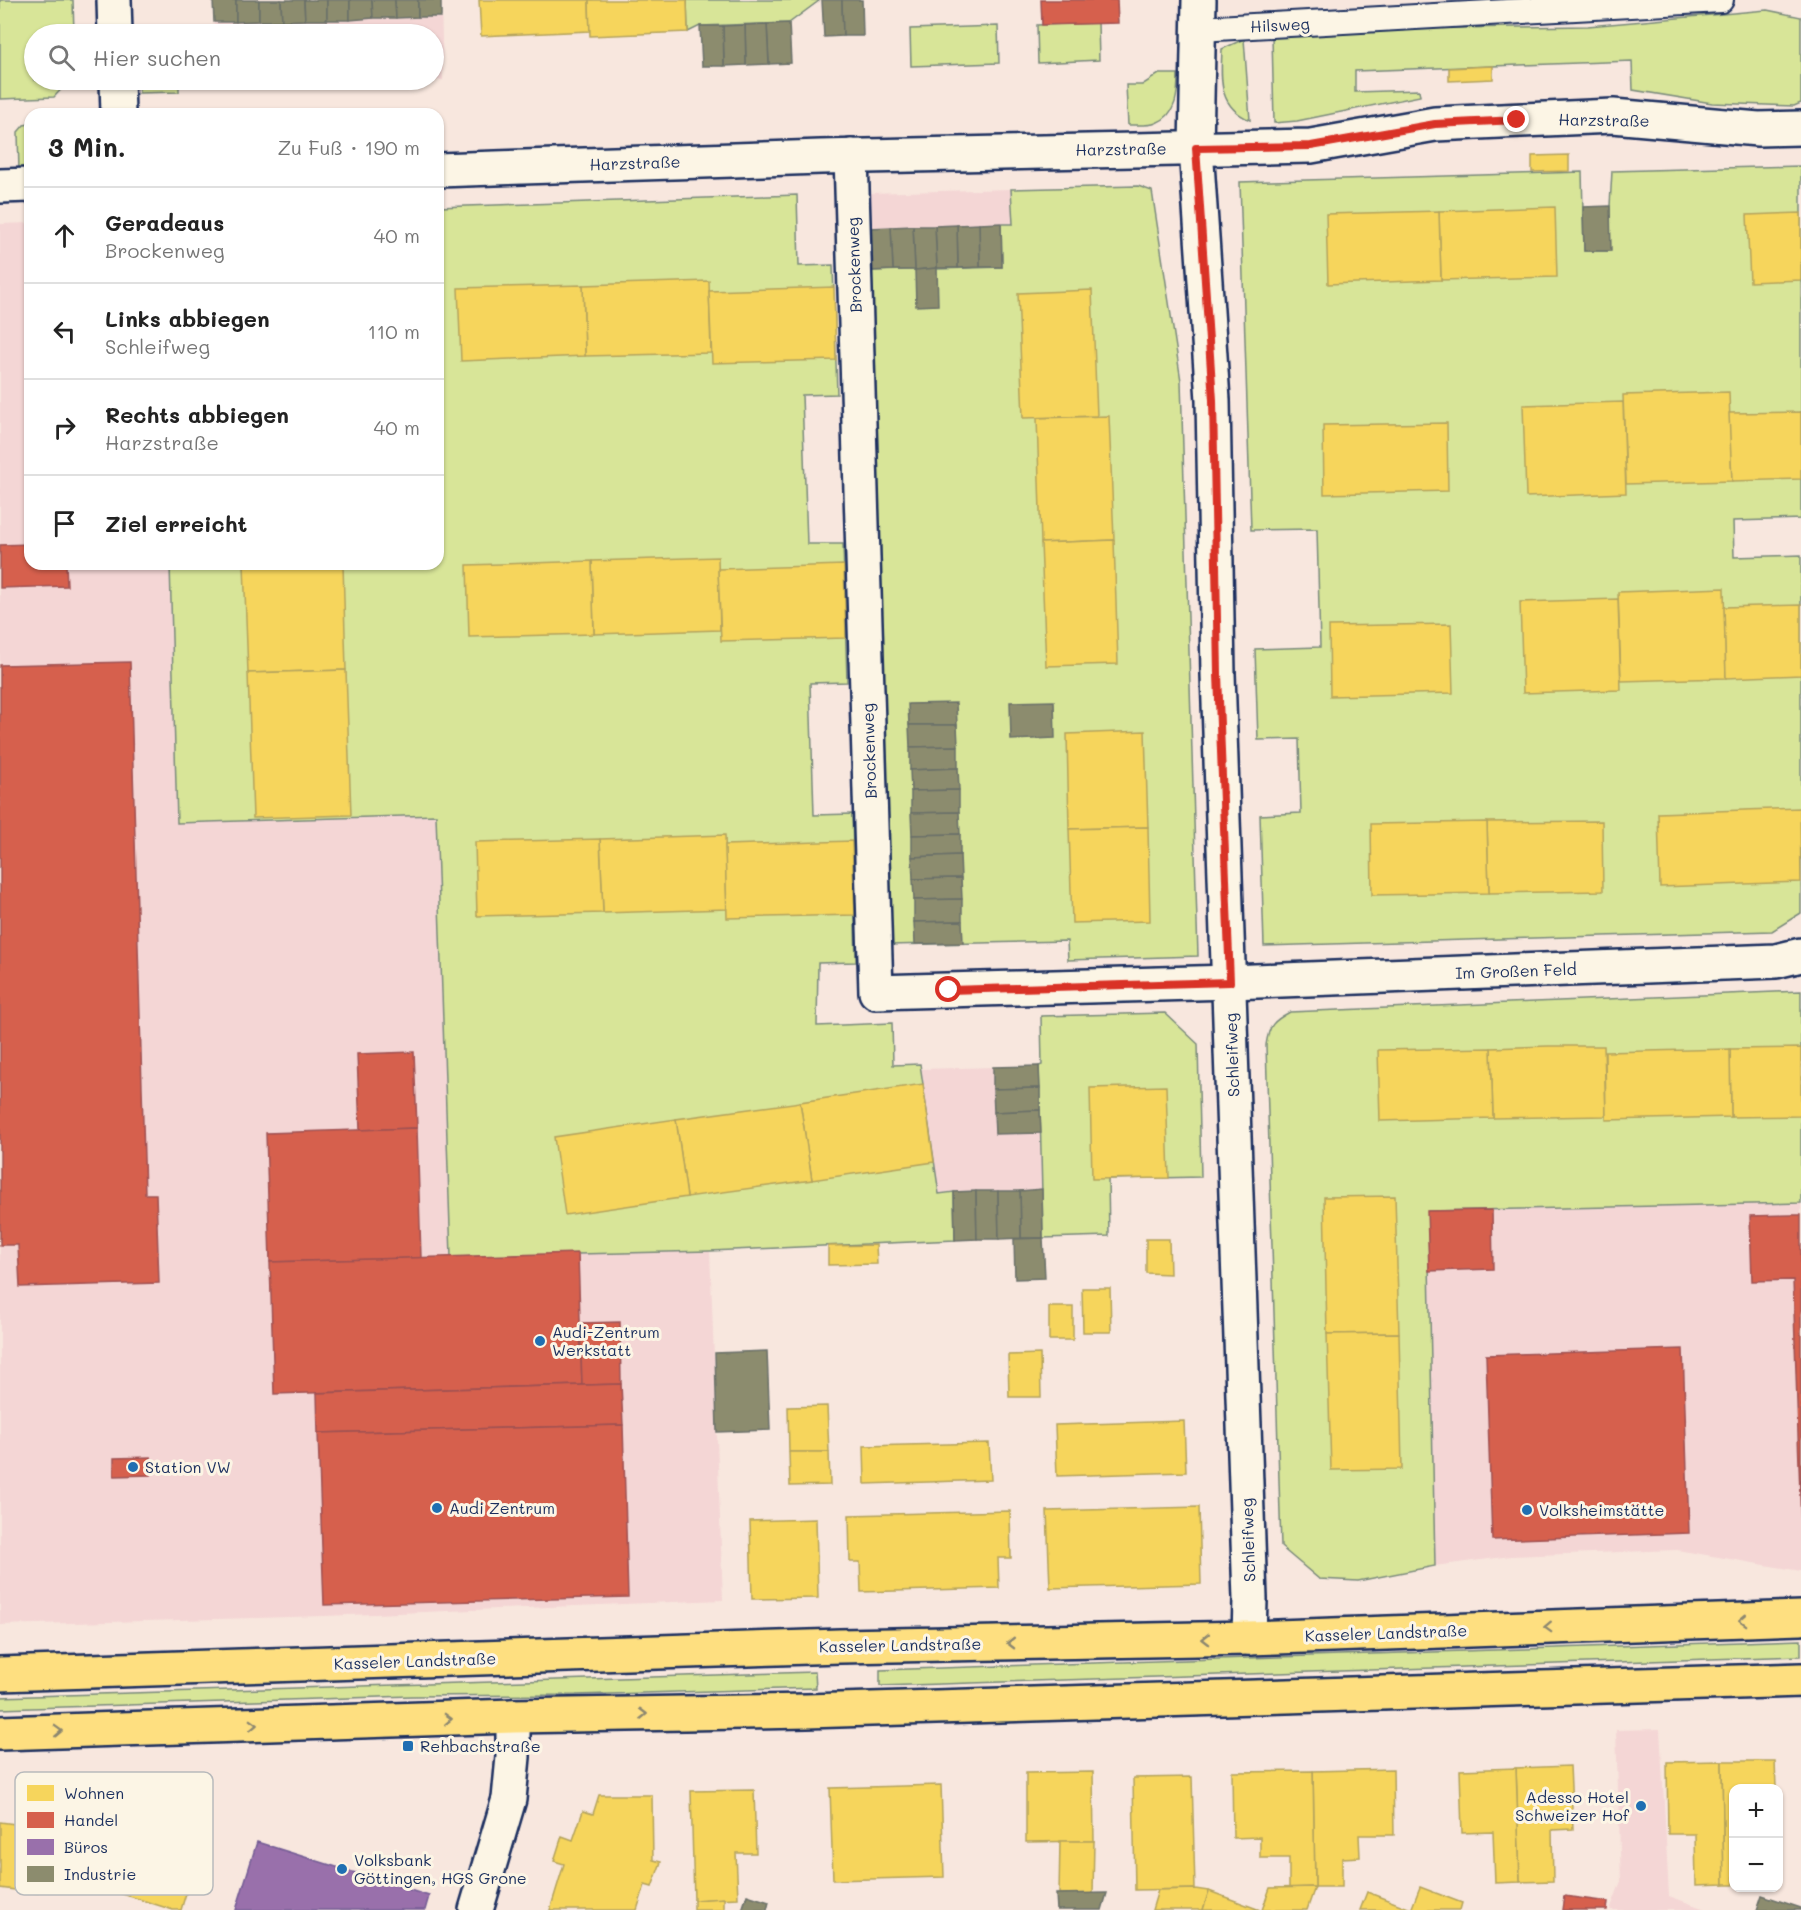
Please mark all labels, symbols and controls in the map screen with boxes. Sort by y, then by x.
street label: Hilsweg [1250,12,1310,37]
search box [24,24,444,90]
icon: search [45,41,78,74]
text: Hier suchen [93,43,221,72]
route end [1503,106,1529,132]
street label: Harzstraße [1558,108,1650,131]
text: 3 Min. [48,130,126,164]
text: Zu Fuß · 190 m [277,134,420,160]
street label: Harzstraße [1075,137,1167,160]
street label: Harzstraße [589,150,681,175]
text: Geradeaus [105,208,224,237]
street label: Brockenweg [841,217,866,313]
icon: ahead [48,219,81,252]
text: 40 m [374,222,420,248]
text: Brockenweg [105,237,225,263]
text: Links abbiegen [105,304,270,333]
icon: left [48,315,81,348]
text: 110 m [367,318,420,344]
text: Schleifweg [105,333,210,359]
text: Rechts abbiegen [105,400,289,429]
icon: right [48,411,81,444]
text: 40 m [374,414,420,440]
text: Harzstraße [105,429,219,455]
icon: arrive [48,507,81,540]
text: Ziel erreicht [105,509,247,538]
street label: Brockenweg [856,703,881,799]
street label: Im Großen Feld [1455,958,1577,983]
route start [935,976,961,1002]
street label: Schleifweg [1220,1013,1243,1097]
place label: Audi-Zentrum Werkstatt [552,1321,660,1360]
marker: Audi-Zentrum Werkstatt [533,1334,547,1348]
place label: Station VW [145,1456,231,1477]
marker: Station VW [126,1460,140,1474]
place label: Audi Zentrum [449,1497,555,1518]
street label: Schleifweg [1236,1498,1259,1582]
place label: Volksheimstätte [1539,1499,1664,1520]
marker: Audi Zentrum [430,1501,444,1515]
marker: Volksheimstätte [1520,1503,1534,1517]
one-way arrow [1738,1614,1747,1626]
street label: Kasseler Landstraße [1304,1619,1468,1646]
one-way arrow [1543,1620,1552,1633]
one-way arrow [1201,1632,1210,1645]
street label: Kasseler Landstraße [819,1633,981,1656]
one-way arrow [1006,1636,1015,1649]
street label: Kasseler Landstraße [333,1647,497,1674]
one-way arrow [639,1708,648,1720]
one-way arrow [444,1712,453,1725]
one-way arrow [249,1718,258,1731]
one-way arrow [54,1725,63,1737]
place label: Rehbachstraße [420,1735,541,1756]
marker: Rehbachstraße [401,1739,415,1753]
legend [15,1772,213,1895]
text: Wohnen [64,1782,124,1803]
map controls [1729,1784,1783,1892]
button: + [1729,1784,1783,1838]
place label: Adesso Hotel Schweizer Hof [1515,1786,1630,1825]
marker: Adesso Hotel Schweizer Hof [1634,1799,1648,1813]
text: Handel [64,1809,118,1830]
text: Büros [64,1836,108,1857]
button: − [1729,1838,1783,1892]
place label: Volksbank Göttingen, HGS Grone [354,1849,527,1888]
marker: Volksbank Göttingen, HGS Grone [335,1862,349,1876]
text: Industrie [64,1863,136,1884]

